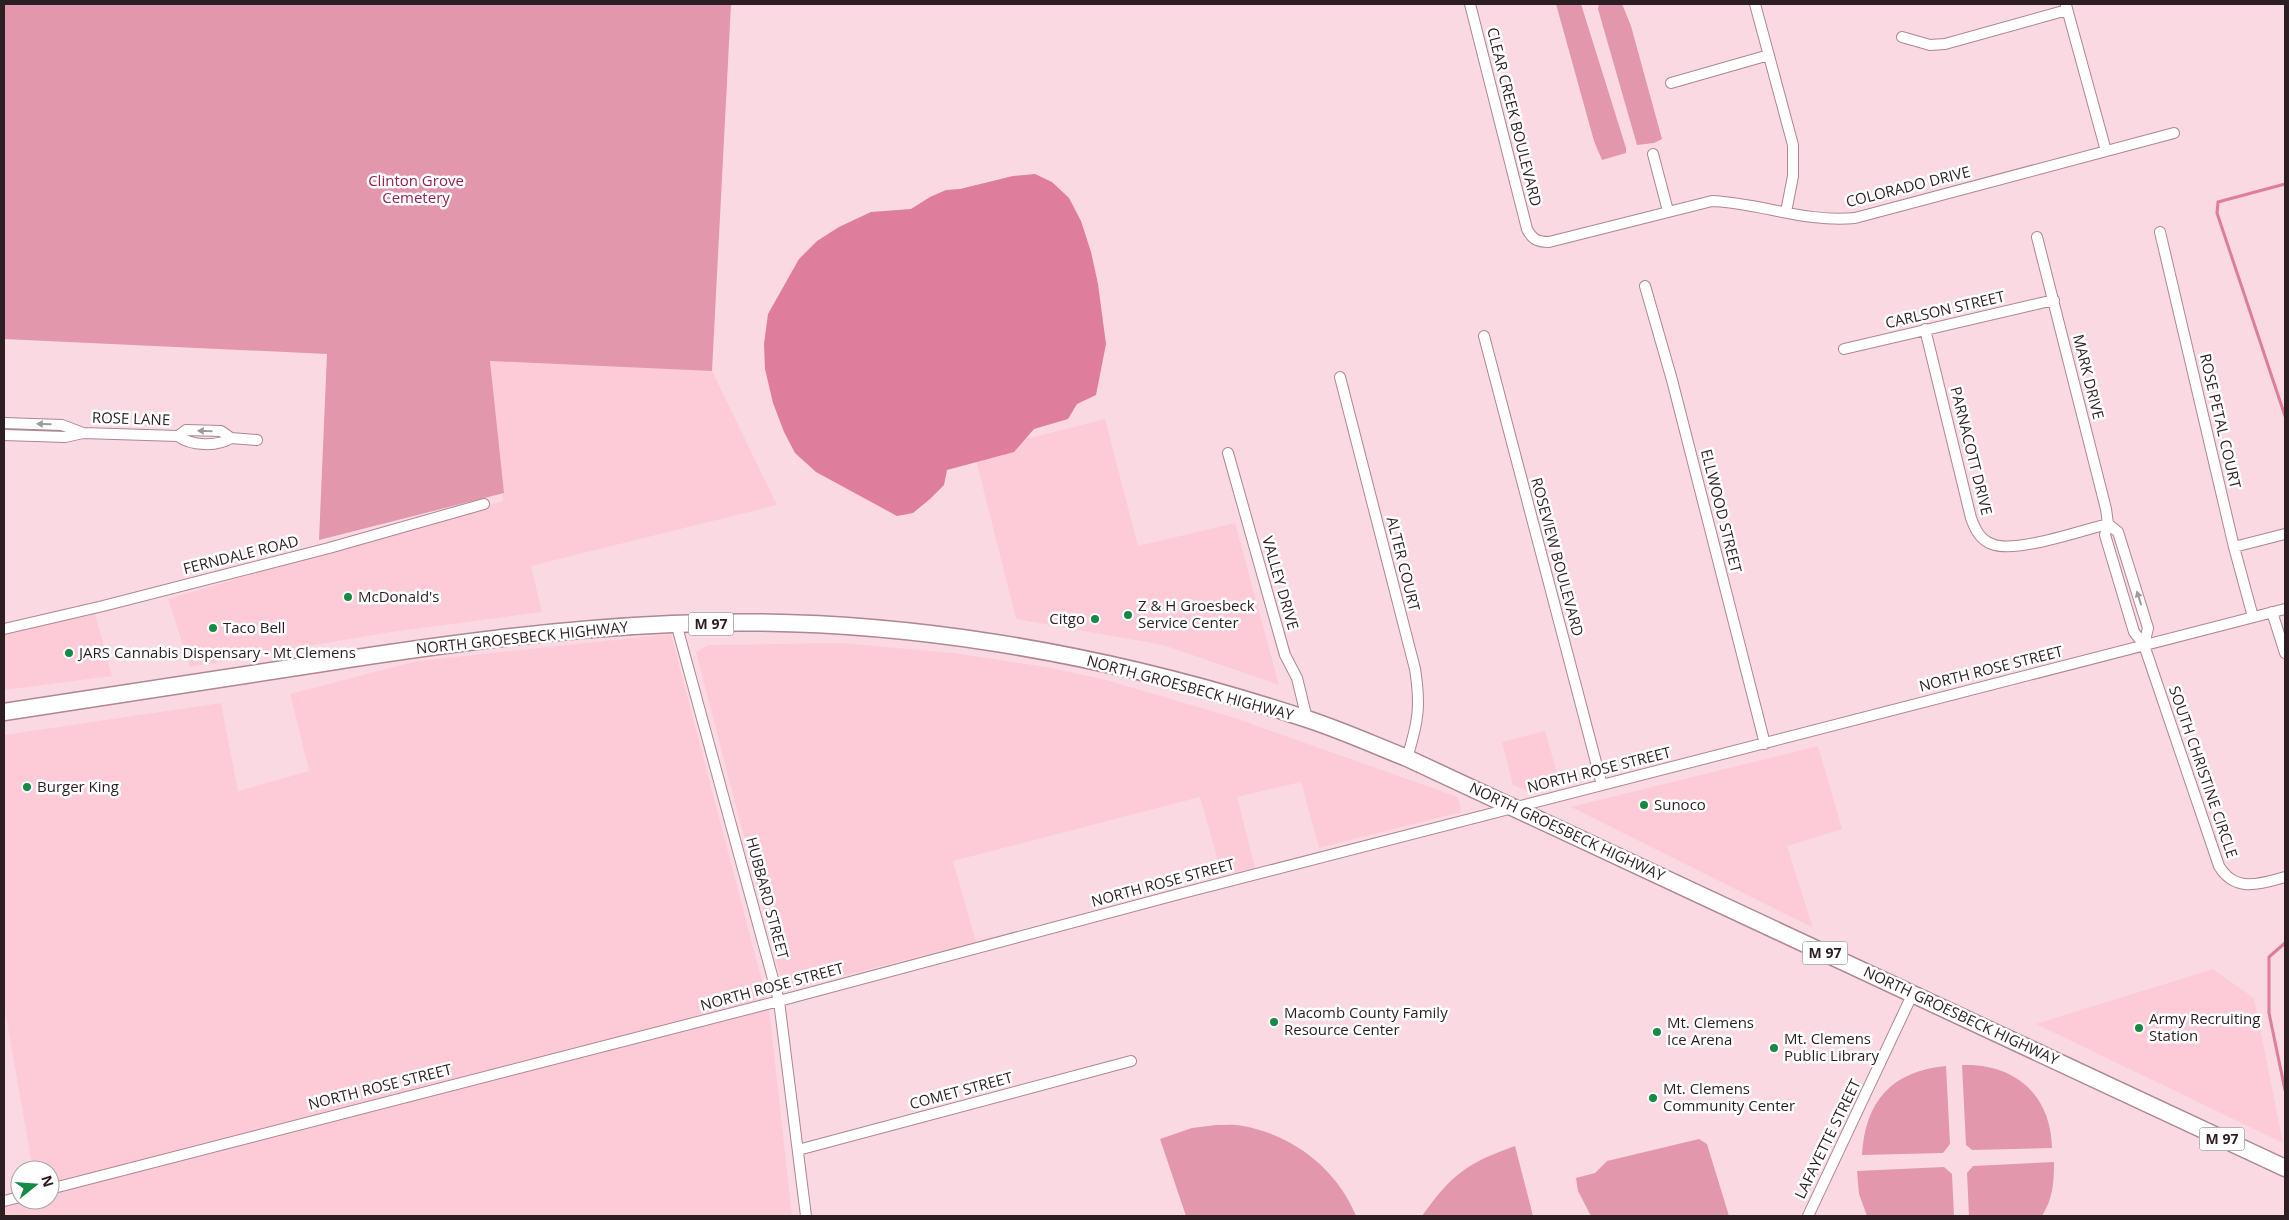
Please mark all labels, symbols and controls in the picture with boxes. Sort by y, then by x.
street label: CLEAR CREEK BOULEVARD [1483,25,1547,208]
street label: COLORADO DRIVE [1844,161,1972,211]
park label: Clinton Grove Cemetery [368,170,464,207]
street label: CARLSON STREET [1883,285,2007,332]
street label: MARK DRIVE [2069,332,2109,421]
street label: ROSE PETAL COURT [2196,351,2246,491]
street label: PARNACOTT DRIVE [1946,384,1998,517]
street label: ROSE LANE [92,407,171,429]
one-way arrow [36,420,52,428]
one-way arrow [196,426,212,434]
street label: ELLWOOD STREET [1697,447,1747,575]
street label: ROSEVIEW BOULEVARD [1527,475,1589,638]
street label: ALTER COURT [1383,514,1426,614]
street label: FERNDALE ROAD [181,530,301,578]
street label: VALLEY DRIVE [1258,534,1304,632]
place label: McDonald's [358,586,440,606]
one-way arrow [2134,590,2142,605]
marker: McDonald's [342,591,354,603]
place label: Z & H Groesbeck Service Center [1138,595,1255,632]
place label: Citgo [1049,608,1085,628]
marker: Z & H Groesbeck Service Center [1122,609,1134,621]
road number: M 97 [688,612,734,636]
marker: Citgo [1089,613,1101,625]
street label: NORTH GROESBECK HIGHWAY [415,616,630,658]
place label: Taco Bell [223,617,285,637]
marker: Taco Bell [207,622,219,634]
street label: NORTH ROSE STREET [1917,640,2065,696]
place label: JARS Cannabis Dispensary - Mt Clemens [77,642,356,662]
marker: JARS Cannabis Dispensary - Mt Clemens [63,647,75,659]
street label: NORTH GROESBECK HIGHWAY [1085,650,1296,724]
street label: SOUTH CHRISTINE CIRCLE [2165,683,2243,860]
street label: NORTH ROSE STREET [1525,741,1673,797]
place label: Burger King [37,776,119,796]
street label: NORTH GROESBECK HIGHWAY [1467,777,1669,885]
marker: Burger King [21,781,33,793]
place label: Sunoco [1654,794,1706,814]
marker: Sunoco [1638,799,1650,811]
street label: HUBBARD STREET [742,835,794,962]
street label: NORTH ROSE STREET [1089,853,1237,911]
road number: M 97 [1802,941,1848,964]
street label: NORTH ROSE STREET [698,957,846,1015]
street label: NORTH GROESBECK HIGHWAY [1861,961,2063,1069]
place label: Macomb County Family Resource Center [1284,1002,1448,1039]
place label: Army Recruiting Station [2149,1008,2260,1045]
place label: Mt. Clemens Ice Arena [1667,1012,1754,1049]
marker: Macomb County Family Resource Center [1268,1016,1280,1028]
marker: Army Recruiting Station [2133,1022,2145,1034]
marker: Mt. Clemens Ice Arena [1651,1026,1663,1038]
place label: Mt. Clemens Public Library [1784,1028,1879,1065]
marker: Mt. Clemens Public Library [1768,1042,1780,1054]
street label: NORTH ROSE STREET [306,1058,454,1114]
street label: COMET STREET [907,1066,1015,1113]
street label: LAFAYETTE STREET [1789,1075,1865,1202]
place label: Mt. Clemens Community Center [1663,1078,1795,1115]
marker: Mt. Clemens Community Center [1647,1092,1659,1104]
road number: M 97 [2200,1128,2244,1150]
north arrow [10,1160,60,1210]
text: N [37,1173,59,1189]

